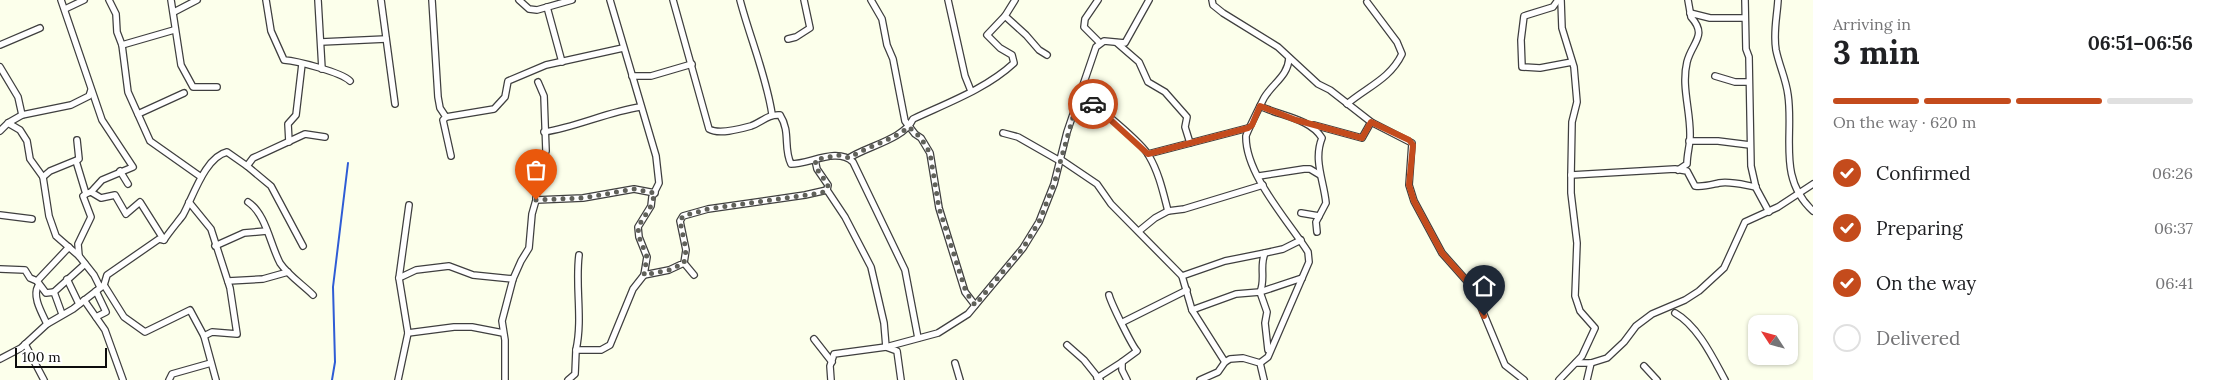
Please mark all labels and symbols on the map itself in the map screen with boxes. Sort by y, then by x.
courier [1068,79,1118,129]
pin [515,149,557,200]
pin [1463,265,1505,316]
north arrow [1748,315,1798,365]
scale bar [15,345,108,368]

